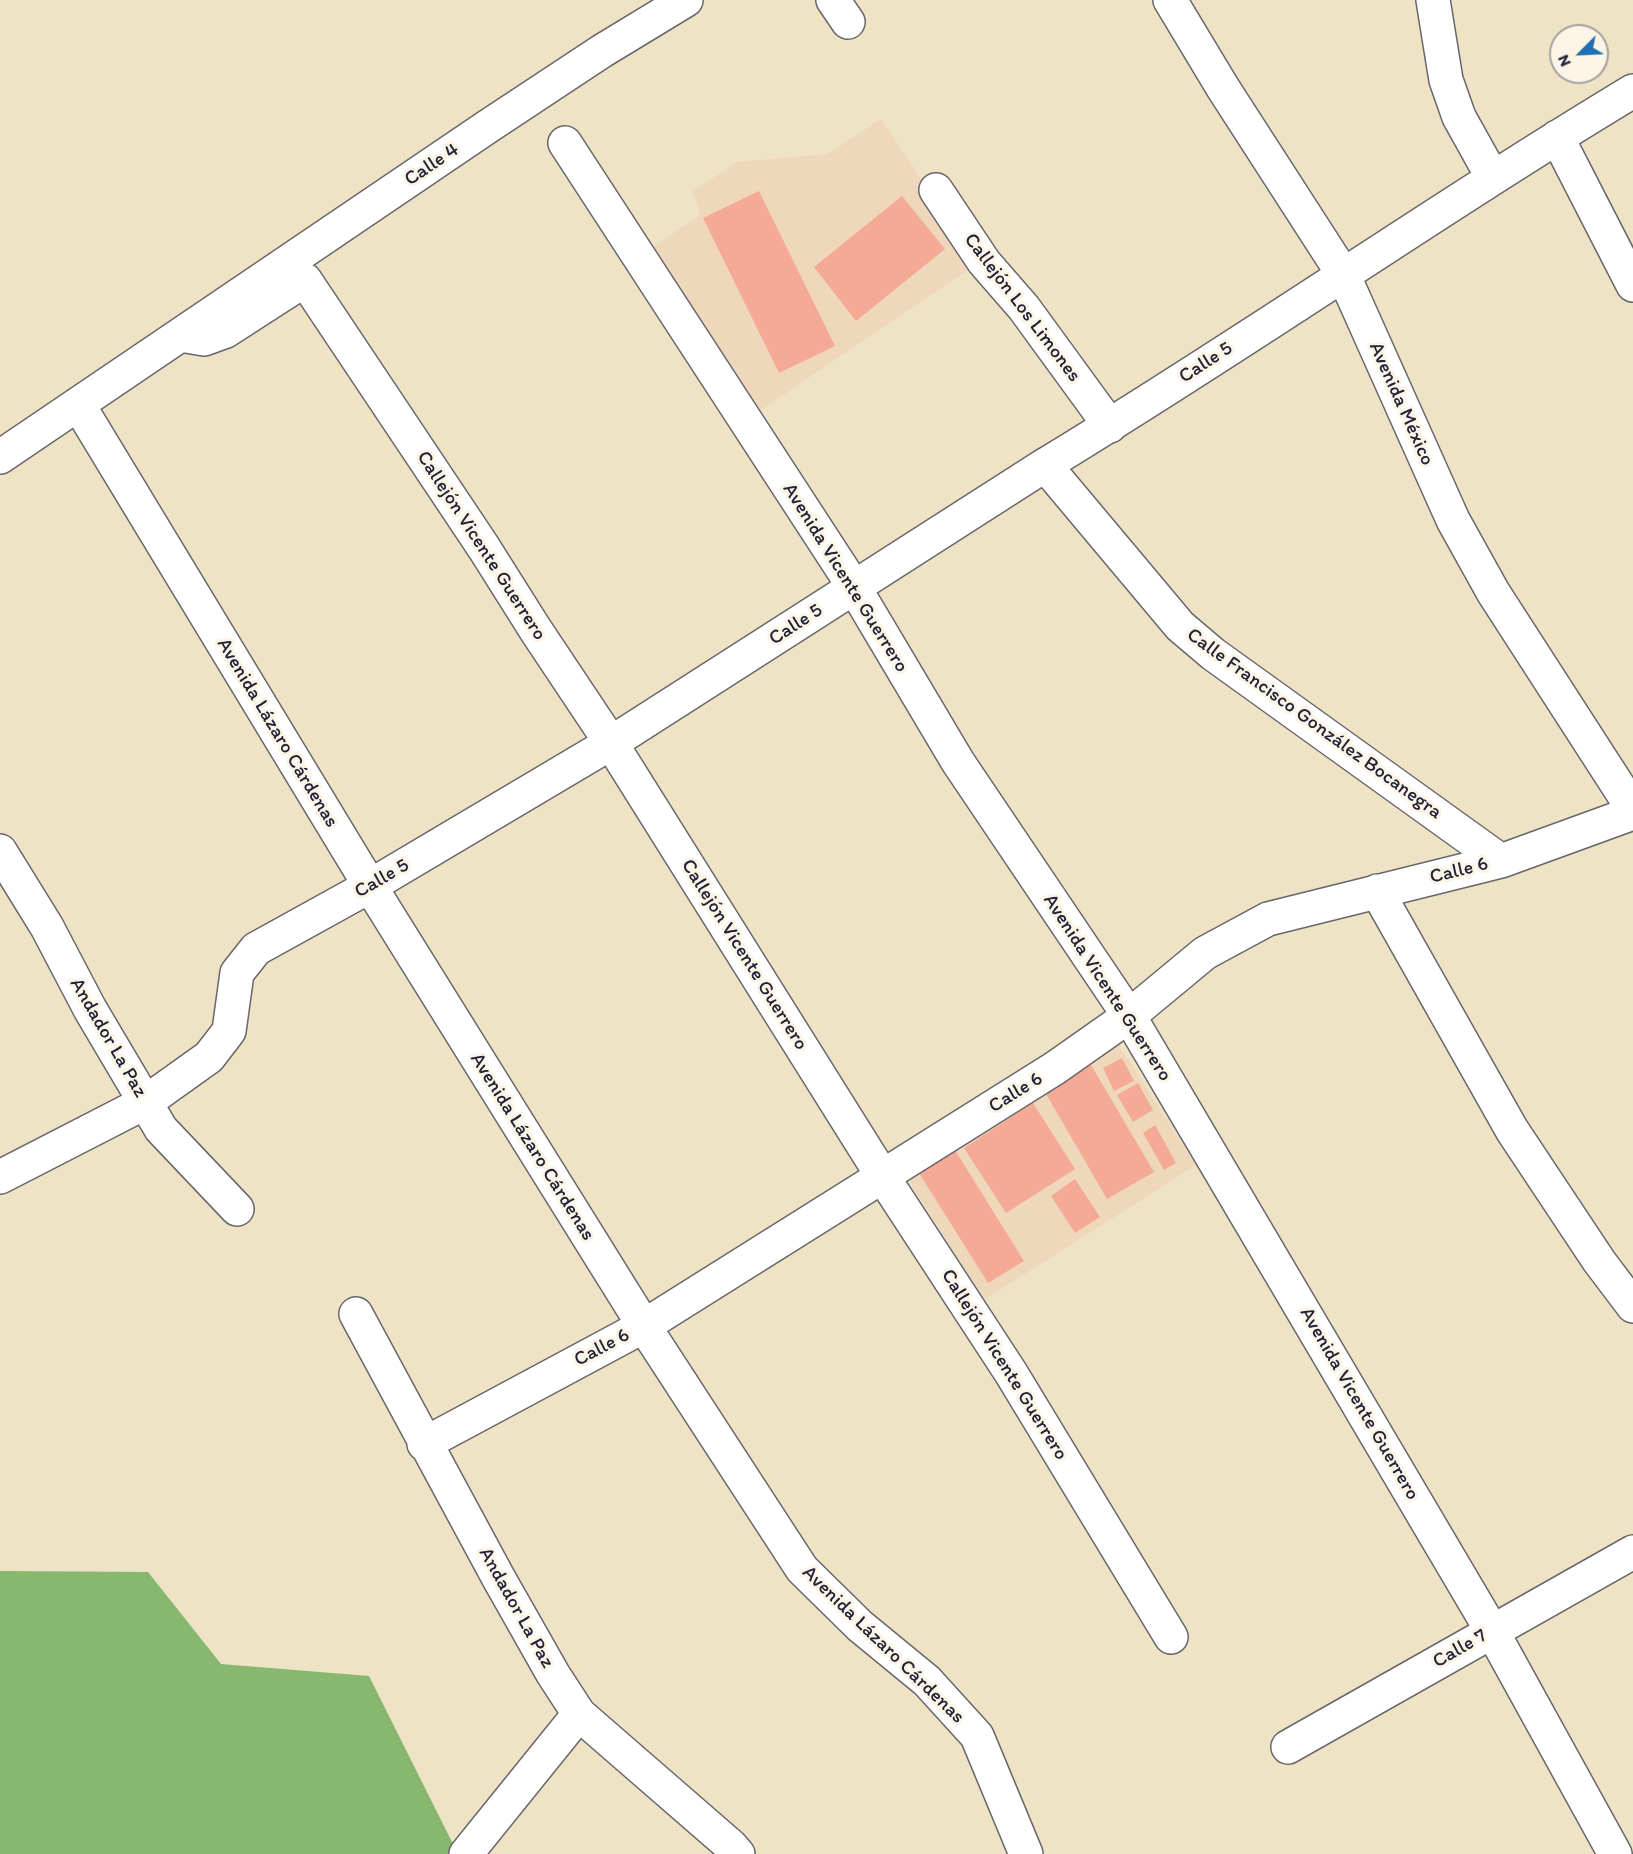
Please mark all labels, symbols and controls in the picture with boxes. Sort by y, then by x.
north arrow [1549,24,1609,84]
text: N [1553,52,1575,70]
street label: Calle 4 [400,138,464,192]
street label: Callejón Los Limones [958,229,1086,387]
street label: Calle 5 [1175,337,1237,389]
street label: Avenida México [1363,339,1439,469]
street label: Callejón Vicente Guerrero [411,447,551,645]
street label: Avenida Vicente Guerrero [777,479,913,677]
street label: Calle 5 [765,599,827,651]
street label: Calle Francisco González Bocanegra [1182,623,1446,825]
street label: Avenida Lázaro Cárdenas [211,634,343,832]
street label: Calle 6 [1427,852,1491,890]
street label: Calle 5 [350,854,414,904]
street label: Callejón Vicente Guerrero [675,855,813,1055]
street label: Avenida Vicente Guerrero [1037,890,1177,1086]
street label: Andador La Paz [64,974,152,1102]
street label: Avenida Lázaro Cárdenas [464,1049,600,1245]
street label: Calle 6 [985,1067,1047,1119]
street label: Callejón Vicente Guerrero [935,1265,1073,1465]
street label: Avenida Vicente Guerrero [1294,1303,1424,1505]
street label: Calle 6 [570,1324,634,1372]
street label: Andador La Paz [473,1543,559,1673]
street label: Avenida Lázaro Cárdenas [797,1561,969,1729]
street label: Calle 7 [1429,1624,1491,1674]

